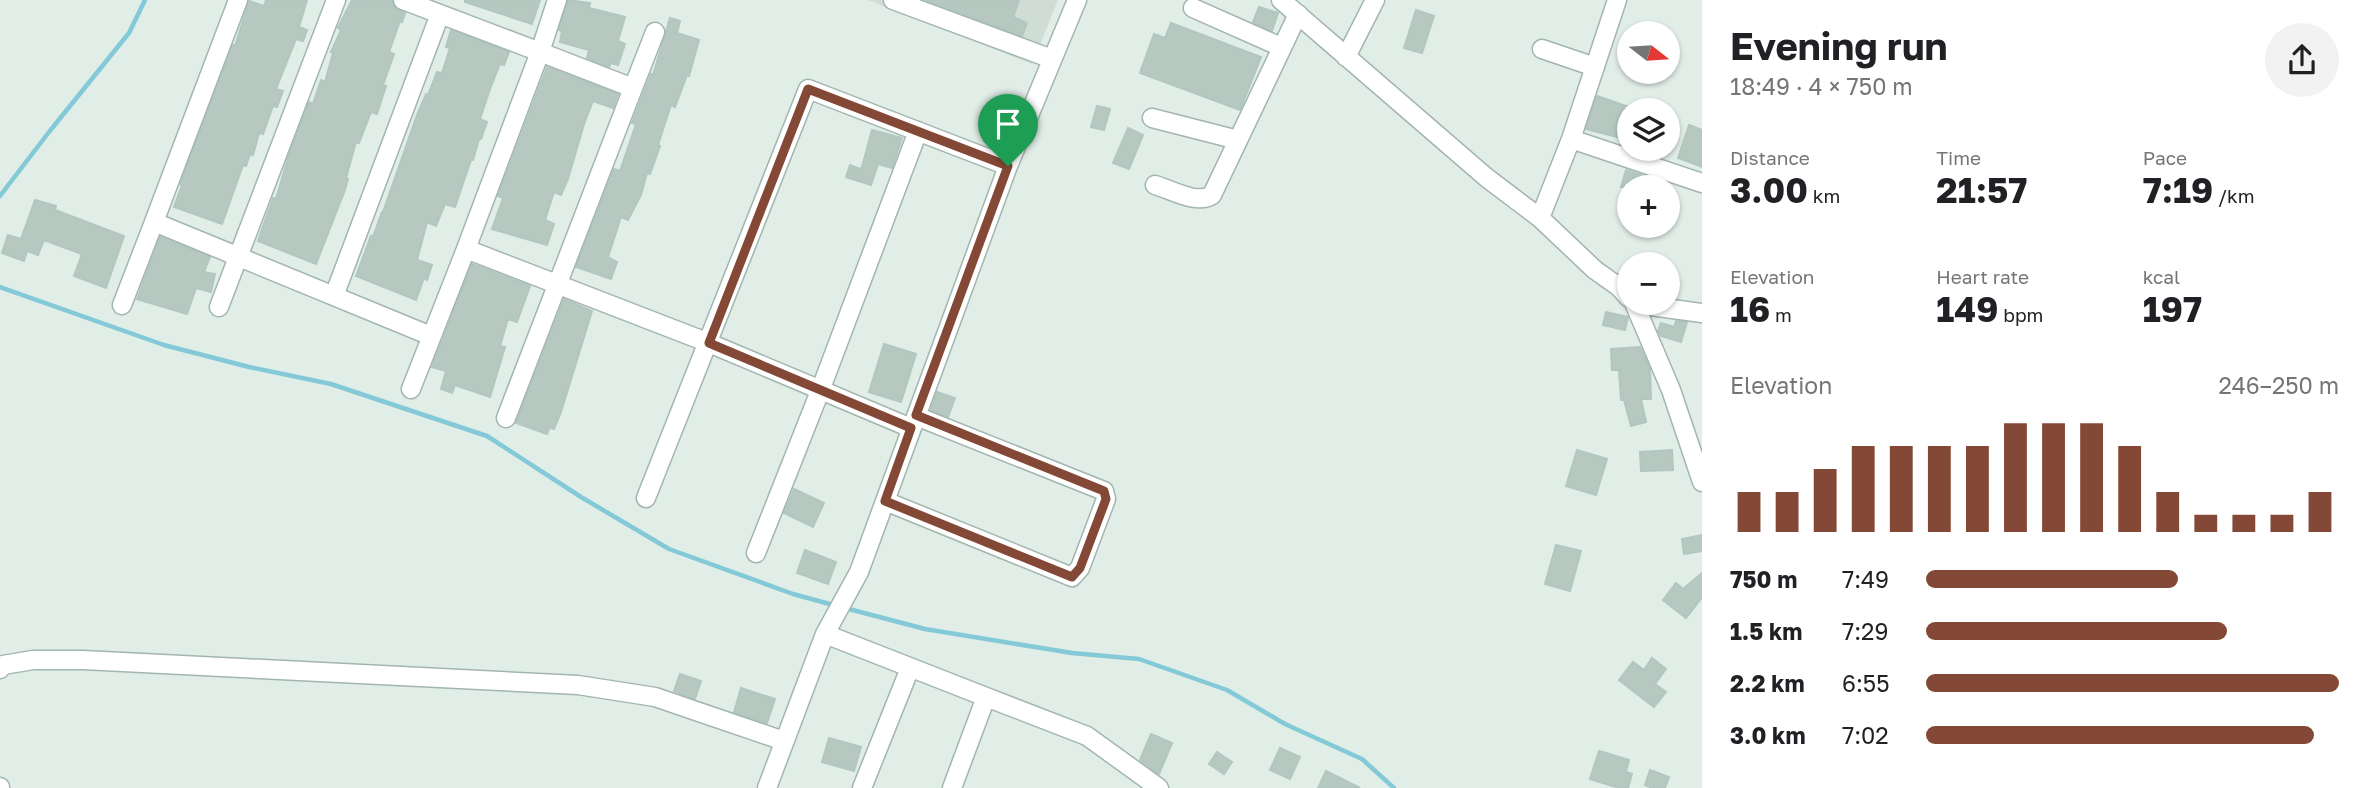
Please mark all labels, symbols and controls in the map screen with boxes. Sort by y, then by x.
north arrow [1617,21,1680,84]
map controls [1617,21,1680,315]
text: Evening run [1730,23,1948,68]
button: share [2265,23,2339,97]
text: 18:49 · 4 × 750 m [1730,72,1913,100]
pin [978,94,1038,166]
button: layers [1617,98,1680,161]
icon: arrive [989,105,1027,143]
text: Distance [1730,146,1810,169]
text: Time [1936,146,1981,169]
text: Pace [2143,146,2187,169]
text: 3.00 [1730,169,1808,211]
text: 21:57 [1936,169,2027,211]
text: 7:19 [2143,169,2213,211]
button: + [1617,175,1680,238]
text: km [1808,184,1840,207]
text: /km [2213,184,2255,207]
button: − [1617,252,1680,315]
text: Elevation [1730,265,1815,288]
text: Heart rate [1936,265,2029,288]
text: kcal [2143,265,2180,288]
text: 16 [1730,288,1770,330]
text: 149 [1936,288,1998,330]
text: 197 [2143,288,2202,330]
text: m [1770,303,1792,326]
text: bpm [1998,303,2043,326]
text: Elevation [1730,371,1832,399]
text: 246–250 m [2218,371,2339,399]
text: 750 m [1730,565,1797,593]
text: 7:49 [1842,565,1889,593]
text: 1.5 km [1730,617,1802,645]
text: 7:29 [1842,617,1888,645]
text: 2.2 km [1730,669,1805,697]
text: 6:55 [1842,669,1890,697]
text: 3.0 km [1730,721,1806,749]
text: 7:02 [1842,721,1889,749]

